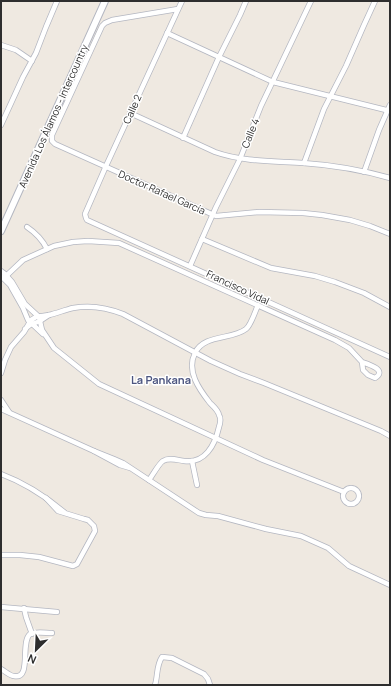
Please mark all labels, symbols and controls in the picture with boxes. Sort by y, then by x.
street label: Avenida Los Álamos - Intercountry [15,41,91,190]
street label: Calle 2 [119,92,145,126]
street label: Calle 4 [238,116,262,150]
street label: Doctor Rafael García [116,167,208,217]
street label: Francisco Vidal [204,266,272,308]
district label: La Pankana [131,372,191,387]
north arrow [16,630,56,670]
text: N [25,651,38,668]

